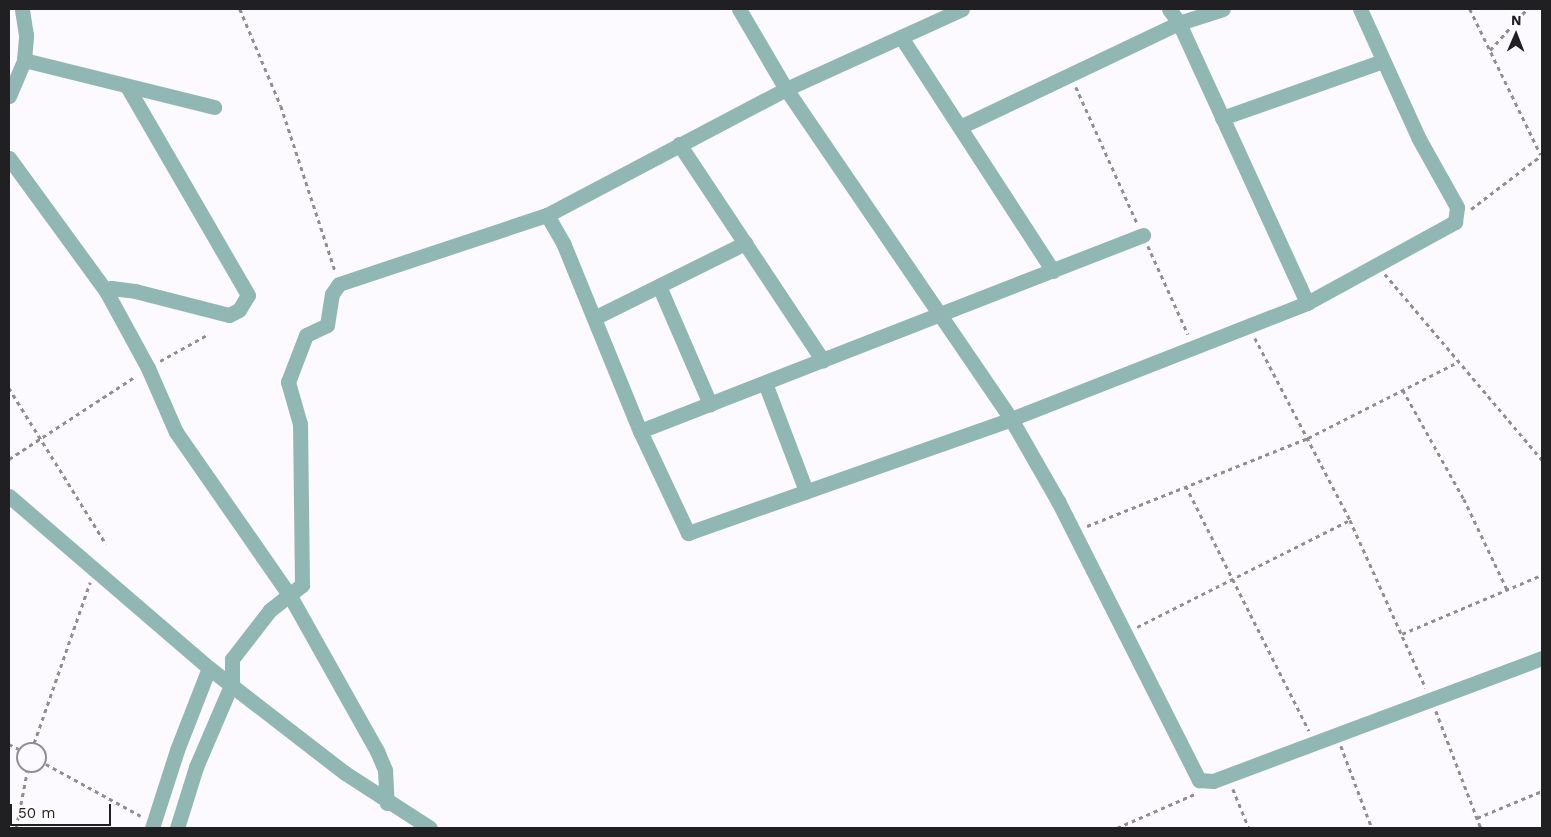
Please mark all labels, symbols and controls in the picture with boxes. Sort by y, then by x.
north arrow [1491,10,1541,60]
text: N [1511,12,1522,28]
scale bar [12,794,114,826]
text: 50 m [18,804,55,822]

